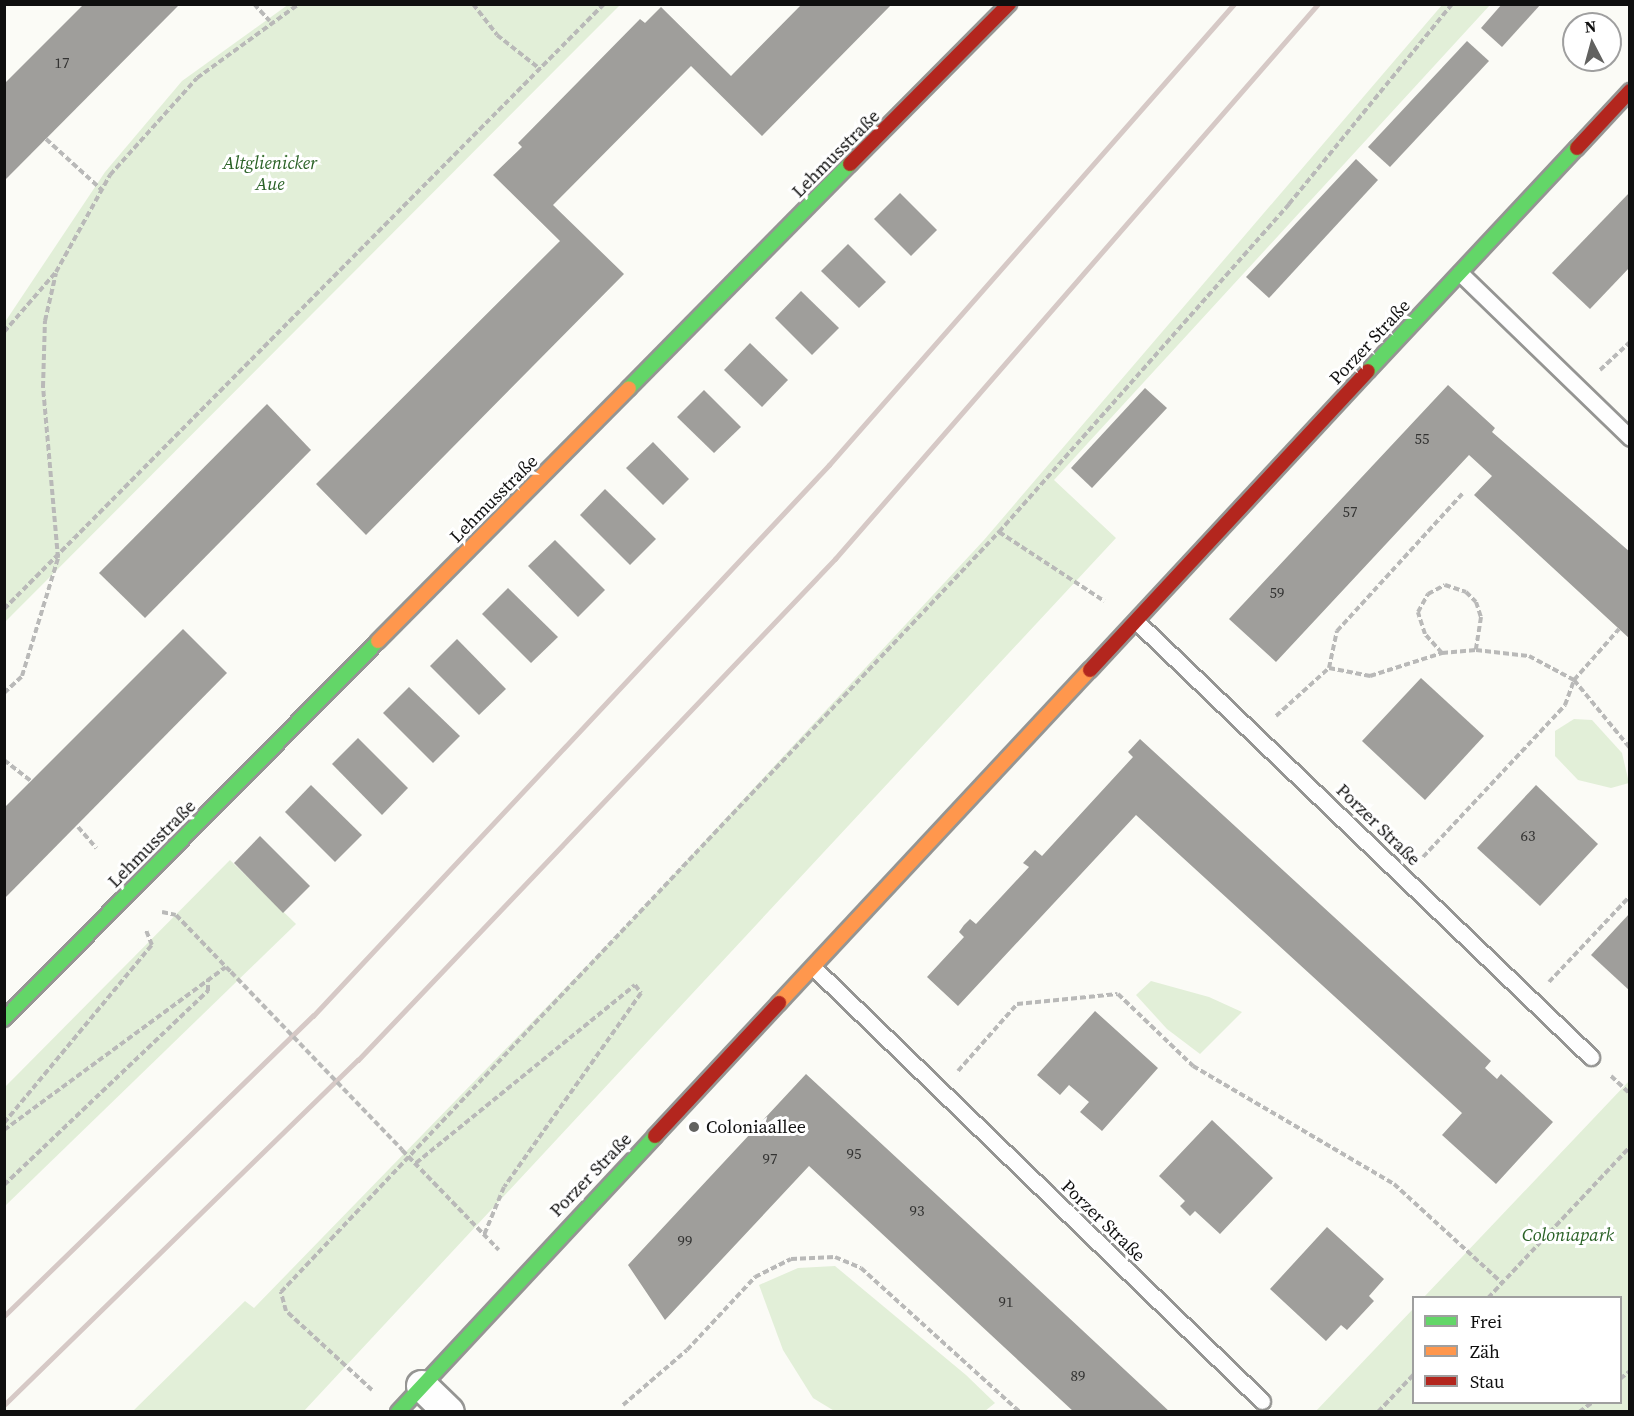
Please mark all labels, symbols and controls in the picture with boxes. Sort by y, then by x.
north arrow [1562,12,1622,72]
text: N [1583,15,1597,38]
house number: 17 [55,54,69,72]
street label: Lehmusstraße [788,106,884,202]
park label: Altglienicker Aue [223,153,317,195]
street label: Porzer Straße [1325,295,1415,389]
house number: 55 [1415,430,1429,448]
street label: Lehmusstraße [446,451,542,547]
house number: 57 [1343,503,1357,521]
house number: 59 [1270,584,1284,602]
street label: Porzer Straße [1332,780,1424,870]
street label: Lehmusstraße [104,796,200,892]
house number: 63 [1521,827,1535,845]
place label: Coloniaallee [706,1116,806,1138]
marker: Coloniaallee [687,1120,701,1134]
street label: Porzer Straße [546,1129,636,1221]
house number: 95 [847,1145,861,1163]
house number: 97 [763,1150,777,1168]
street label: Porzer Straße [1057,1176,1149,1266]
house number: 93 [910,1202,924,1220]
park label: Coloniapark [1522,1224,1614,1246]
house number: 99 [678,1232,692,1250]
house number: 91 [999,1293,1013,1311]
legend [1412,1296,1622,1404]
text: Frei [1470,1309,1502,1334]
text: Zäh [1470,1339,1500,1364]
house number: 89 [1071,1367,1085,1385]
text: Stau [1470,1369,1505,1394]

